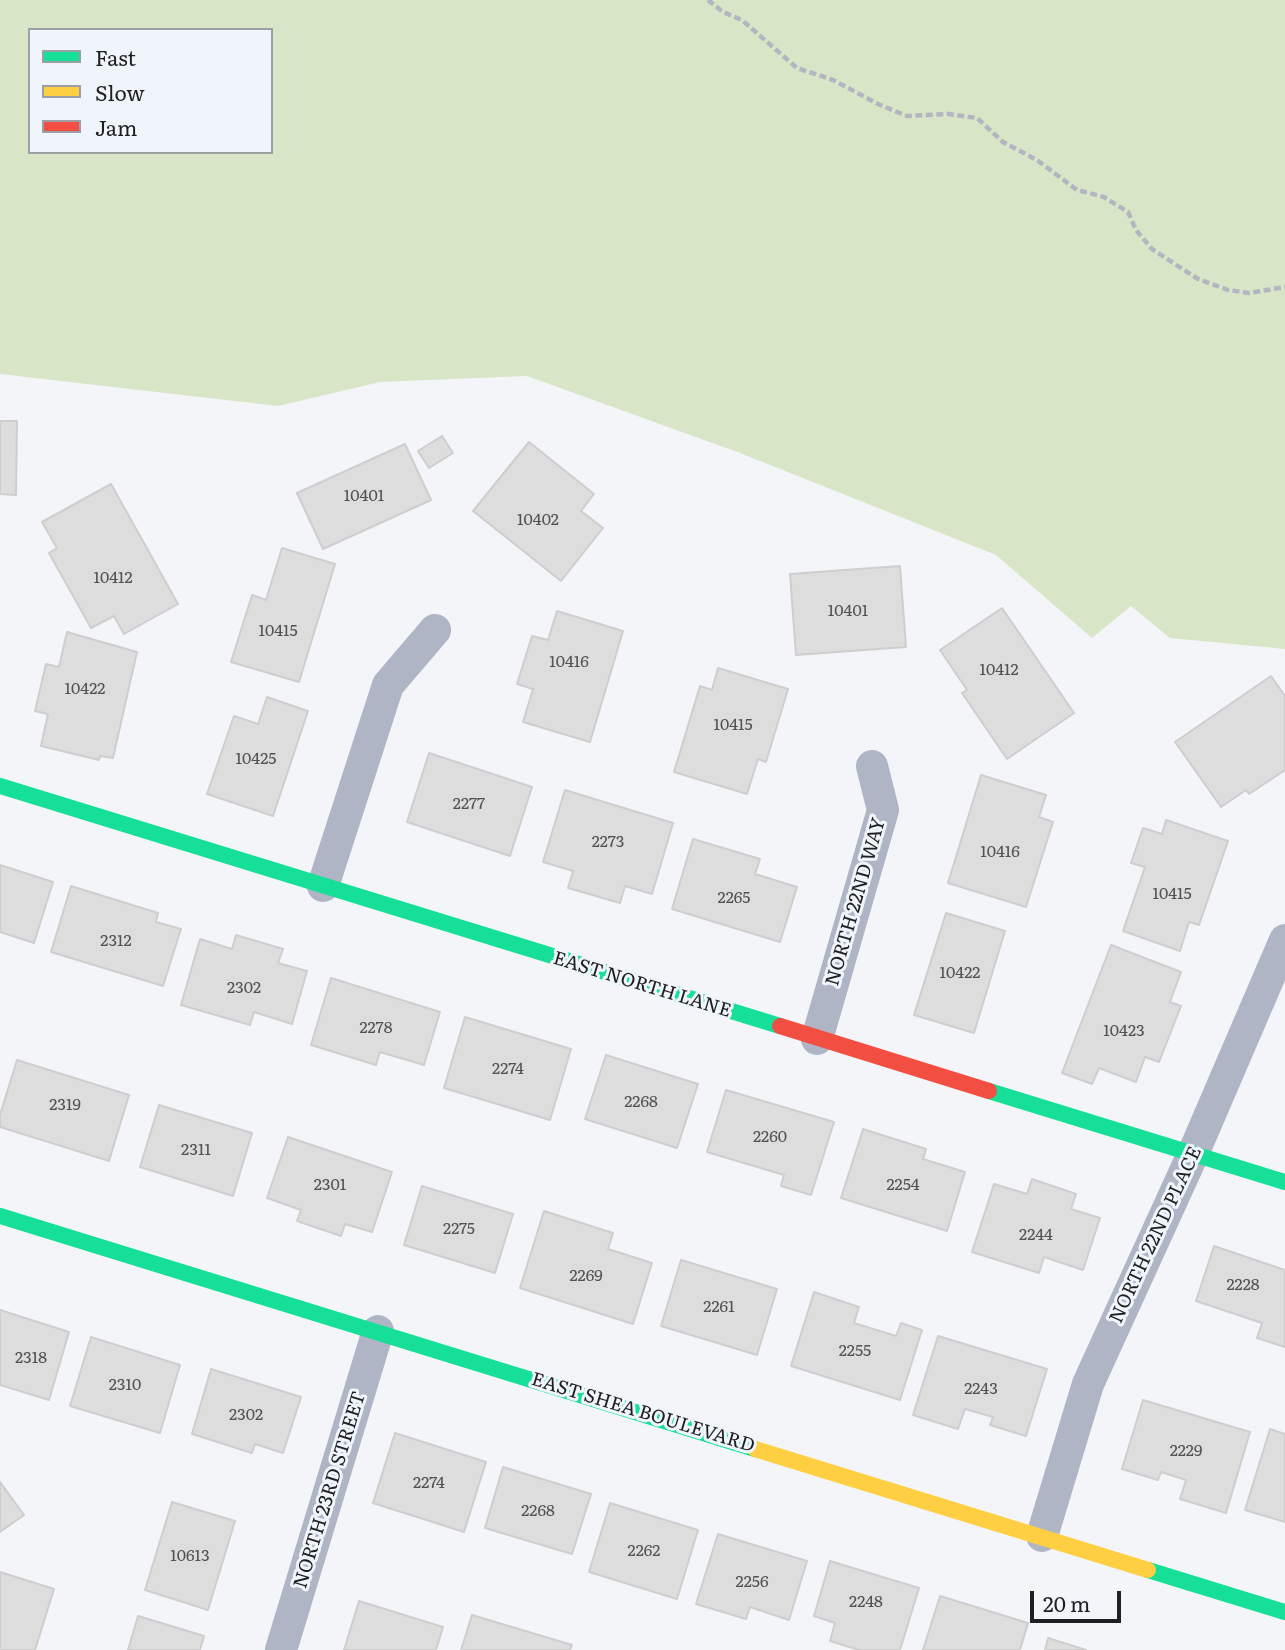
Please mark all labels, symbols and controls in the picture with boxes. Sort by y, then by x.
legend [28,28,273,154]
text: Fast [95,41,136,72]
text: Slow [95,76,145,107]
text: Jam [95,111,137,142]
house number: 10401 [344,486,384,506]
house number: 10402 [517,510,559,530]
house number: 10412 [93,568,133,588]
house number: 10401 [828,601,868,621]
house number: 10415 [258,621,298,641]
house number: 10416 [549,652,589,672]
house number: 10412 [979,660,1019,680]
house number: 10422 [65,679,105,699]
house number: 10415 [713,715,753,735]
house number: 10425 [236,749,276,769]
house number: 2277 [453,794,485,814]
street label: NORTH 22ND WAY [821,815,891,989]
house number: 2273 [592,832,624,852]
house number: 10416 [980,842,1020,862]
house number: 10415 [1152,884,1192,904]
house number: 2265 [718,888,750,908]
house number: 2312 [100,931,132,951]
street label: EAST NORTH LANE [550,947,734,1023]
house number: 10422 [940,963,980,983]
house number: 2302 [227,978,261,998]
house number: 2278 [360,1018,392,1038]
house number: 10423 [1103,1021,1145,1041]
house number: 2274 [492,1059,524,1079]
house number: 2268 [624,1092,658,1112]
house number: 2319 [49,1095,81,1115]
house number: 2260 [753,1127,787,1147]
house number: 2311 [181,1140,211,1160]
street label: NORTH 22ND PLACE [1105,1143,1207,1327]
house number: 2301 [314,1175,346,1195]
house number: 2254 [886,1175,920,1195]
house number: 2275 [443,1219,475,1239]
house number: 2244 [1019,1225,1053,1245]
house number: 2269 [569,1266,603,1286]
house number: 2228 [1226,1275,1260,1295]
house number: 2261 [703,1297,735,1317]
house number: 2255 [839,1341,871,1361]
house number: 2318 [15,1348,47,1368]
street label: EAST SHEA BOULEVARD [529,1368,757,1458]
house number: 2310 [109,1375,141,1395]
house number: 2243 [964,1379,998,1399]
street label: NORTH 23RD STREET [289,1389,371,1591]
house number: 2302 [229,1405,263,1425]
house number: 2229 [1170,1441,1202,1461]
house number: 2274 [413,1473,445,1493]
house number: 2268 [521,1501,555,1521]
house number: 2262 [628,1541,660,1561]
house number: 10613 [170,1546,210,1566]
house number: 2256 [736,1572,768,1592]
scale bar [1033,1576,1124,1620]
text: 20 m [1043,1587,1090,1618]
house number: 2248 [849,1592,883,1612]

